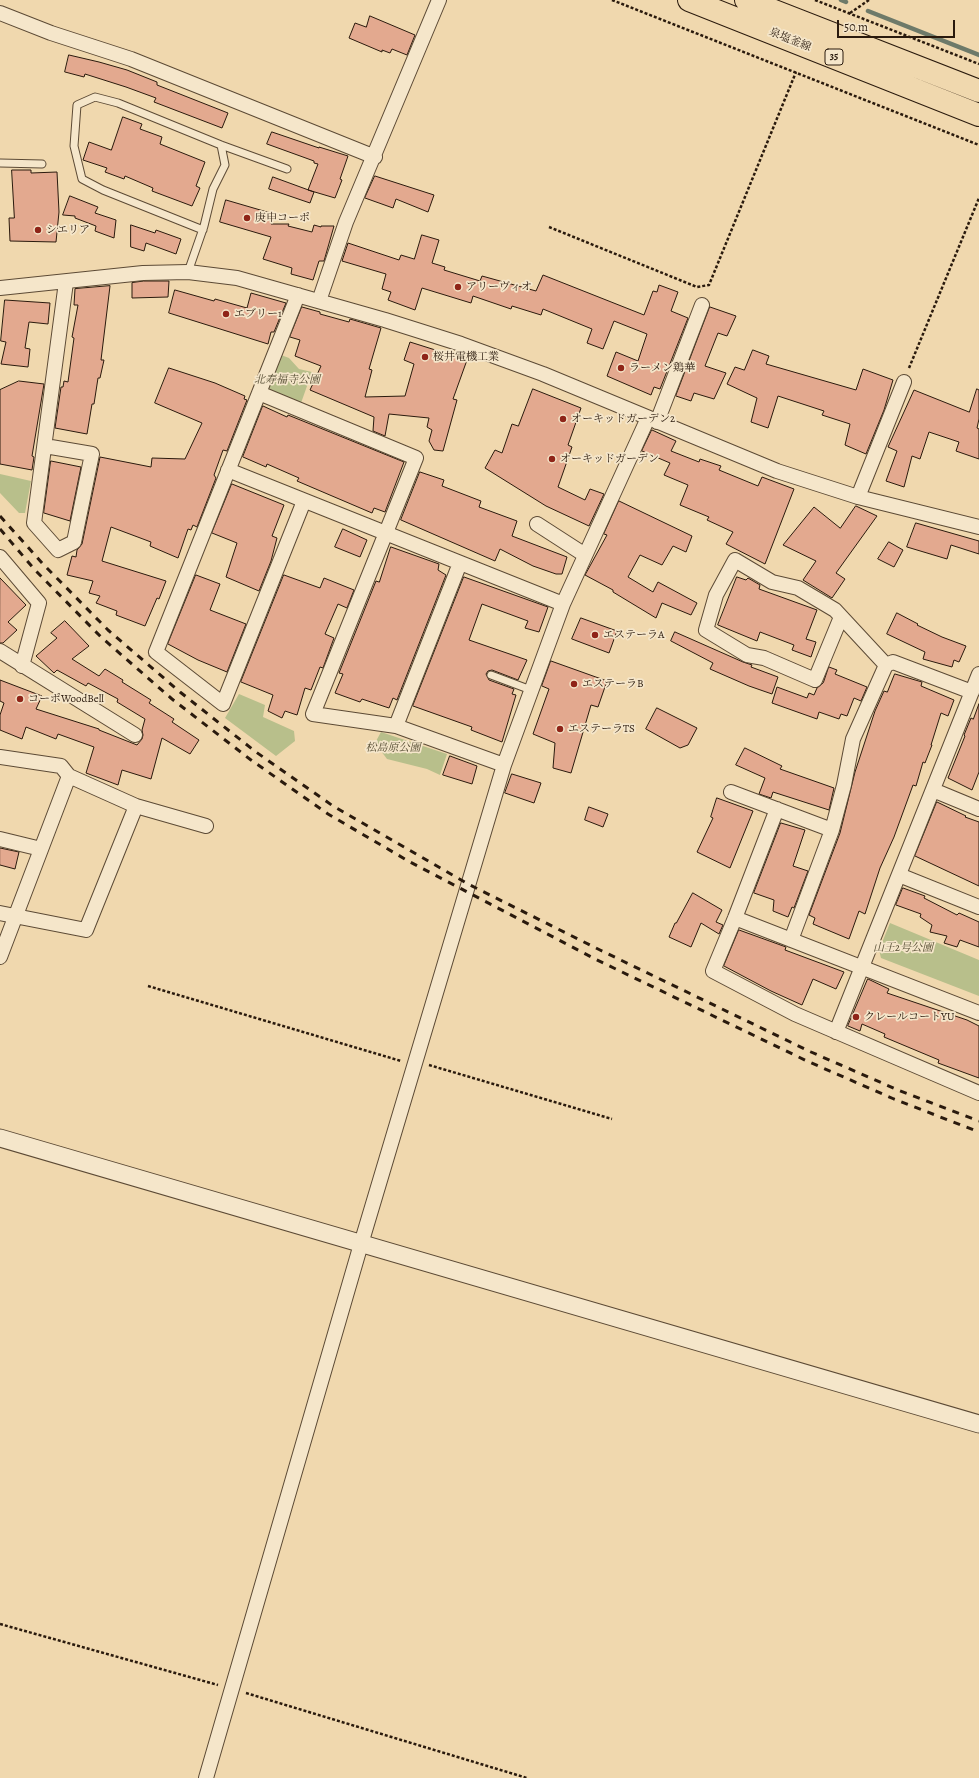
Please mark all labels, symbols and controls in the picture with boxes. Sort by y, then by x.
scale bar [839,12,957,38]
text: 50 m [844,19,868,35]
street label: 泉塩釜線 [767,26,813,54]
road number: 35 [825,49,843,65]
place label: 庚申コーポ [255,211,310,225]
marker: 庚申コーポ [242,213,252,223]
place label: シエリア [46,223,90,237]
marker: シエリア [33,225,43,235]
place label: アリーヴィオ [466,280,532,294]
marker: アリーヴィオ [453,282,463,292]
place label: エブリー1 [234,307,282,321]
marker: エブリー1 [221,309,231,319]
place label: 桜井電機工業 [433,350,499,364]
marker: 桜井電機工業 [420,352,430,362]
place label: ラーメン鶏華 [629,361,695,375]
marker: ラーメン鶏華 [616,363,626,373]
park label: 北寿福寺公園 [254,373,320,387]
place label: オーキッドガーデン2 [571,412,675,426]
marker: オーキッドガーデン2 [558,414,568,424]
place label: オーキッドガーデン [560,452,659,466]
marker: オーキッドガーデン [547,454,557,464]
place label: エステーラA [603,628,664,642]
marker: エステーラA [590,630,600,640]
place label: エステーラB [582,677,644,691]
marker: エステーラB [569,679,579,689]
place label: コーポWoodBell [28,692,104,706]
marker: コーポWoodBell [15,694,25,704]
place label: エステーラTS [568,722,635,736]
marker: エステーラTS [555,724,565,734]
park label: 松島原公園 [366,741,420,755]
park label: 山王2号公園 [873,941,933,955]
place label: クレールコートYU [864,1010,954,1024]
marker: クレールコートYU [851,1012,861,1022]

